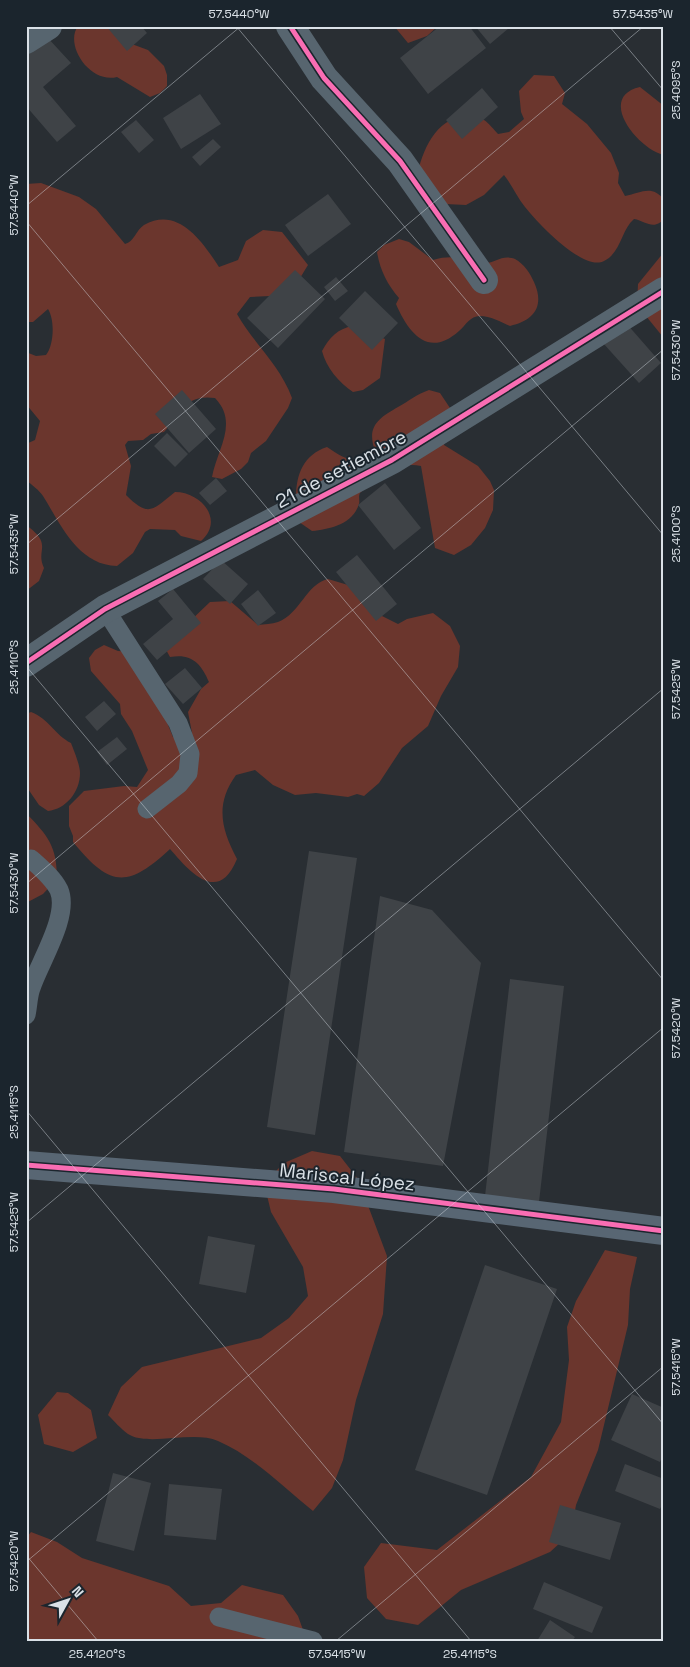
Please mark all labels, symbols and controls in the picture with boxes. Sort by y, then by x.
text: 57.5440°W [208,6,270,22]
text: 57.5435°W [613,6,674,22]
text: 25.4095°S [668,60,684,120]
text: 57.5440°W [6,174,22,236]
text: 57.5430°W [668,319,684,380]
street label: 21 de setiembre [271,424,411,514]
text: 25.4100°S [668,506,684,563]
text: 57.5435°W [6,513,22,574]
text: 25.4110°S [6,640,22,694]
text: 57.5425°W [668,658,684,719]
text: 57.5430°W [6,852,22,913]
text: 57.5420°W [668,997,684,1058]
text: 25.4115°S [6,1085,22,1139]
street label: Mariscal López [278,1157,416,1197]
text: 57.5425°W [6,1191,22,1252]
text: 57.5415°W [668,1338,684,1396]
text: 57.5420°W [6,1530,22,1591]
north arrow [42,1574,92,1624]
text: N [68,1582,88,1601]
text: 25.4120°S [69,1646,125,1662]
text: 57.5415°W [308,1646,366,1662]
text: 25.4115°S [443,1646,497,1662]

